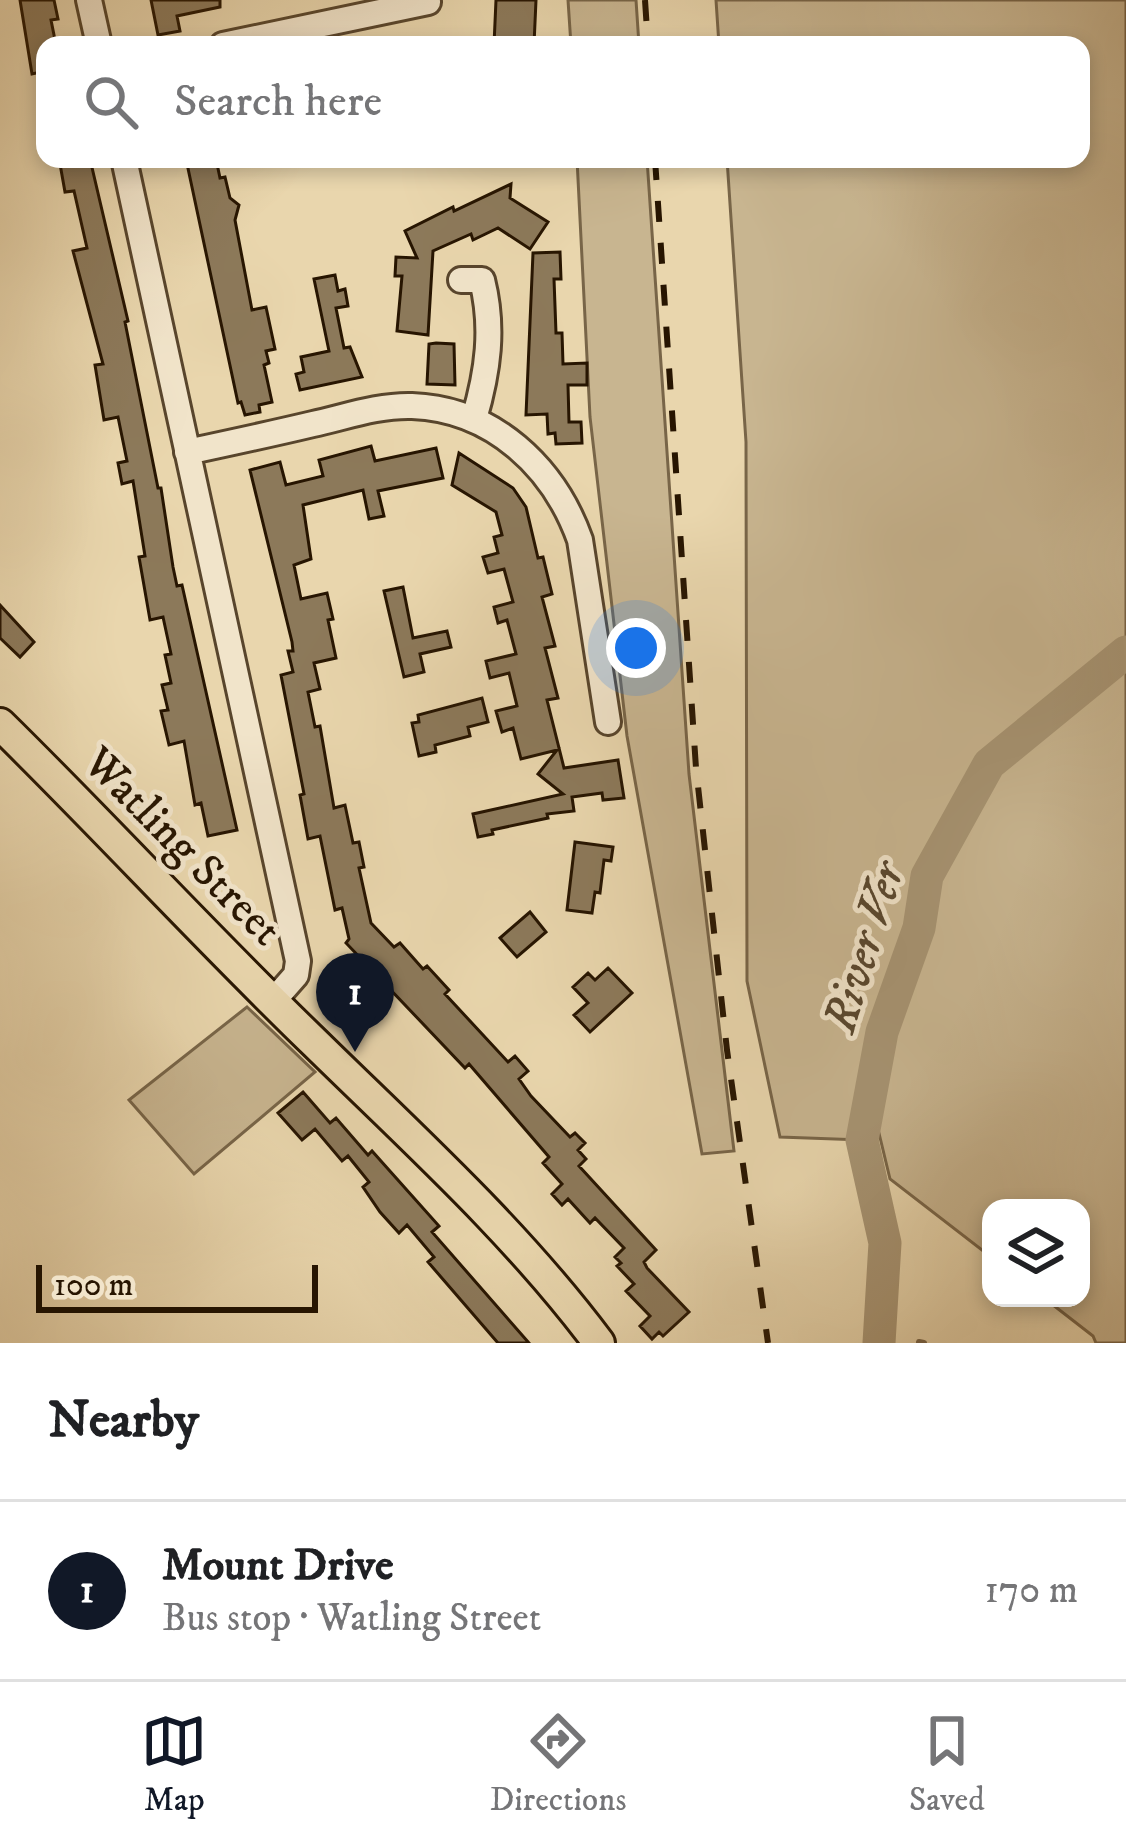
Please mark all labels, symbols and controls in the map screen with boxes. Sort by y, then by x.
search box [36,36,1090,168]
icon: search [78,69,144,135]
text: Search here [174,74,382,130]
your location [606,618,666,678]
street label: Watling Street [70,735,293,958]
water label: River Ver [810,852,920,1042]
pin: 1 [316,953,394,1052]
map controls [982,1199,1090,1307]
button: layers [982,1199,1090,1307]
scale bar [36,1259,318,1312]
text: 100 m [54,1265,133,1306]
text: Nearby [48,1389,199,1453]
text: Mount Drive [162,1538,394,1594]
text: 1 [80,1566,94,1615]
text: 170 m [984,1566,1078,1615]
text: Bus stop · Watling Street [162,1594,541,1643]
tab: Map [141,1708,207,1821]
tab: Directions [490,1708,626,1821]
tab: Saved [909,1708,985,1821]

